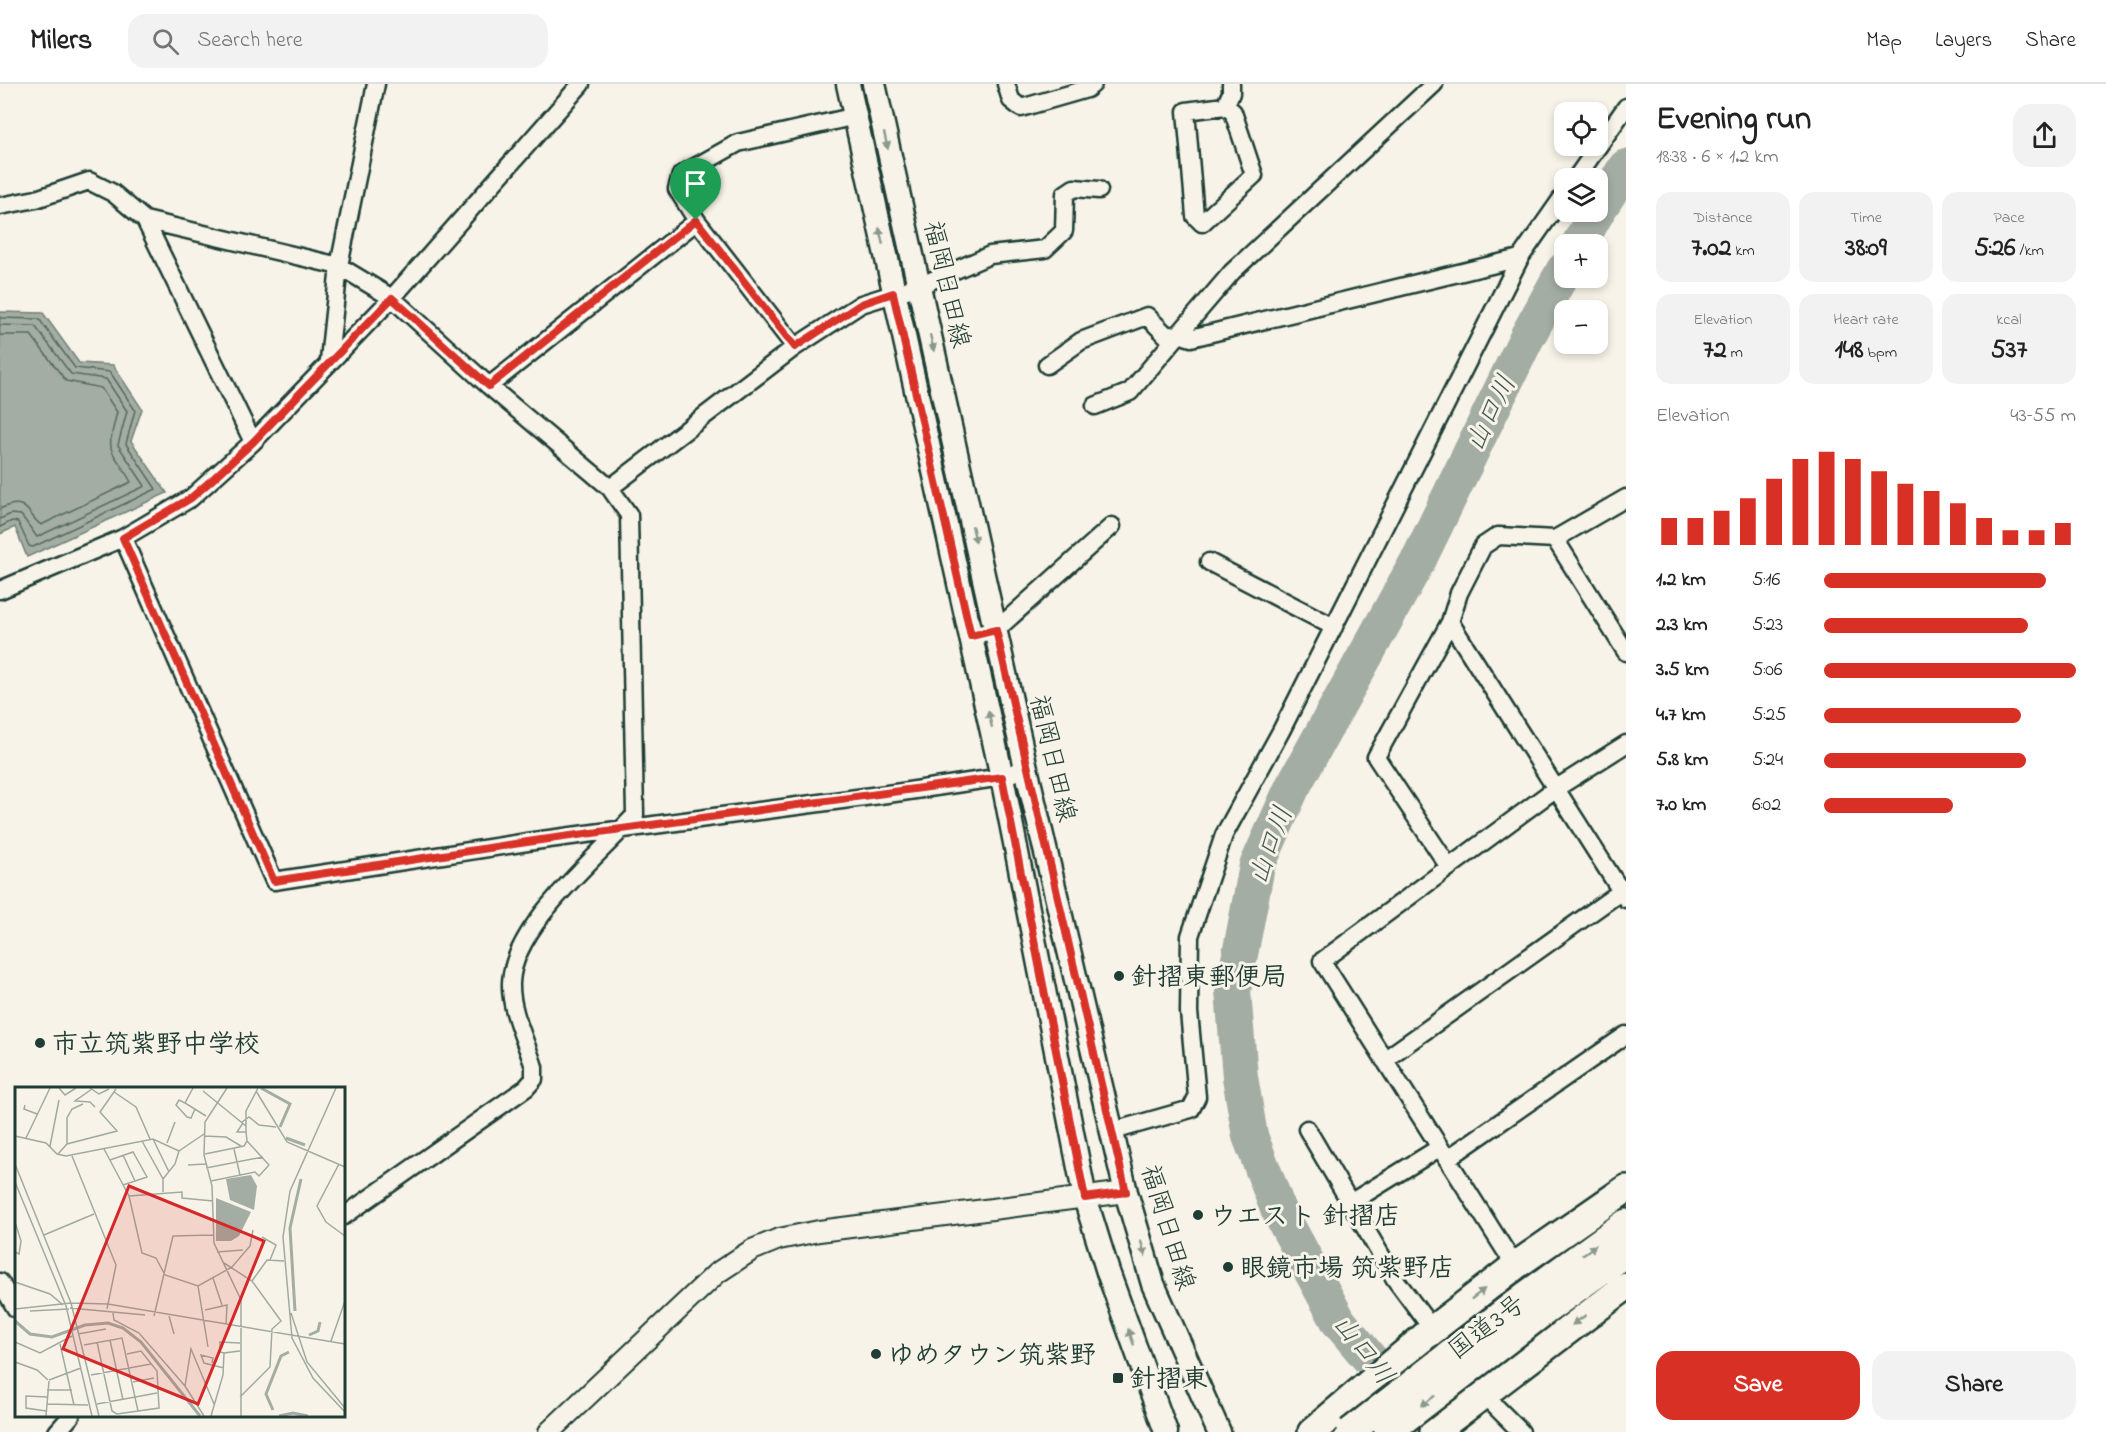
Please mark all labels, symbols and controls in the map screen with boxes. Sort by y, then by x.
search box [128,14,548,68]
text: Milers [30,21,92,62]
icon: search [149,25,182,58]
text: Search here [197,25,303,57]
text: Map [1866,26,1902,56]
text: Layers [1935,26,1992,56]
text: Share [2025,26,2076,56]
text: Evening run [1656,96,1811,144]
map controls [1554,102,1608,354]
button: locate [1554,102,1608,156]
button: share [2013,104,2076,167]
one-way arrow [882,132,892,150]
text: 18:38 · 6 × 1.2 km [1656,143,1779,172]
pin [670,158,721,220]
icon: arrive [679,167,712,200]
button: layers [1554,168,1608,222]
text: Distance [1694,206,1752,230]
text: Time [1850,206,1882,230]
text: Pace [1993,206,2025,230]
street label: 福岡日田線 [912,217,978,352]
one-way arrow [876,226,885,245]
text: 7.02 [1691,230,1731,268]
text: 38:09 [1845,230,1887,268]
text: 5:26 [1974,230,2016,268]
button: + [1554,234,1608,288]
text: km [1731,239,1755,263]
text: /km [2016,239,2044,263]
button: − [1554,300,1608,354]
text: Elevation [1694,308,1752,332]
text: Heart rate [1833,308,1899,332]
text: kcal [1996,308,2022,332]
text: 72 [1703,332,1727,370]
text: 148 [1835,332,1864,370]
text: 537 [1991,332,2027,370]
one-way arrow [928,334,937,353]
text: m [1727,341,1743,365]
text: bpm [1864,341,1897,365]
water label: 山口川 [1457,369,1528,459]
text: Elevation [1656,402,1730,431]
text: 43–55 m [2010,402,2076,431]
one-way arrow [970,524,980,543]
text: 1.2 km [1656,566,1706,595]
text: 5:16 [1752,566,1780,595]
text: 2.3 km [1656,611,1708,640]
text: 5:23 [1752,611,1783,640]
text: 3.5 km [1656,656,1709,685]
text: 5:06 [1752,656,1783,685]
street label: 福岡日田線 [1018,691,1084,826]
text: 4.7 km [1656,701,1706,730]
text: 5:25 [1752,701,1787,730]
one-way arrow [984,710,994,729]
text: 5.8 km [1656,746,1708,775]
text: 5:24 [1752,746,1783,775]
text: 7.0 km [1656,791,1706,820]
text: 6:02 [1752,791,1781,820]
water label: 山口川 [1240,801,1305,891]
place label: 針摺東郵便局 [1131,960,1287,998]
marker: 針摺東郵便局 [1112,969,1126,983]
place label: 市立筑紫野中学校 [52,1027,260,1065]
marker: 市立筑紫野中学校 [33,1036,47,1050]
inset map [15,1087,345,1417]
street label: 福岡日田線 [1129,1160,1203,1296]
place label: ウエスト 針摺店 [1210,1199,1401,1237]
marker: ウエスト 針摺店 [1191,1208,1205,1222]
one-way arrow [1139,1239,1148,1257]
one-way arrow [1582,1244,1597,1256]
place label: 眼鏡市場 筑紫野店 [1240,1251,1455,1289]
marker: 眼鏡市場 筑紫野店 [1221,1260,1235,1274]
street label: 国道3号 [1441,1287,1535,1370]
one-way arrow [1471,1289,1486,1301]
water label: 山口川 [1322,1307,1402,1394]
one-way arrow [1571,1314,1587,1327]
one-way arrow [1126,1328,1136,1346]
place label: ゆめタウン筑紫野 [888,1338,1096,1376]
marker: ゆめタウン筑紫野 [869,1347,883,1361]
button: Save [1656,1351,1860,1420]
button: Share [1872,1351,2076,1420]
place label: 針摺東 [1130,1362,1208,1400]
marker: 針摺東 [1111,1371,1125,1385]
one-way arrow [1421,1395,1437,1407]

